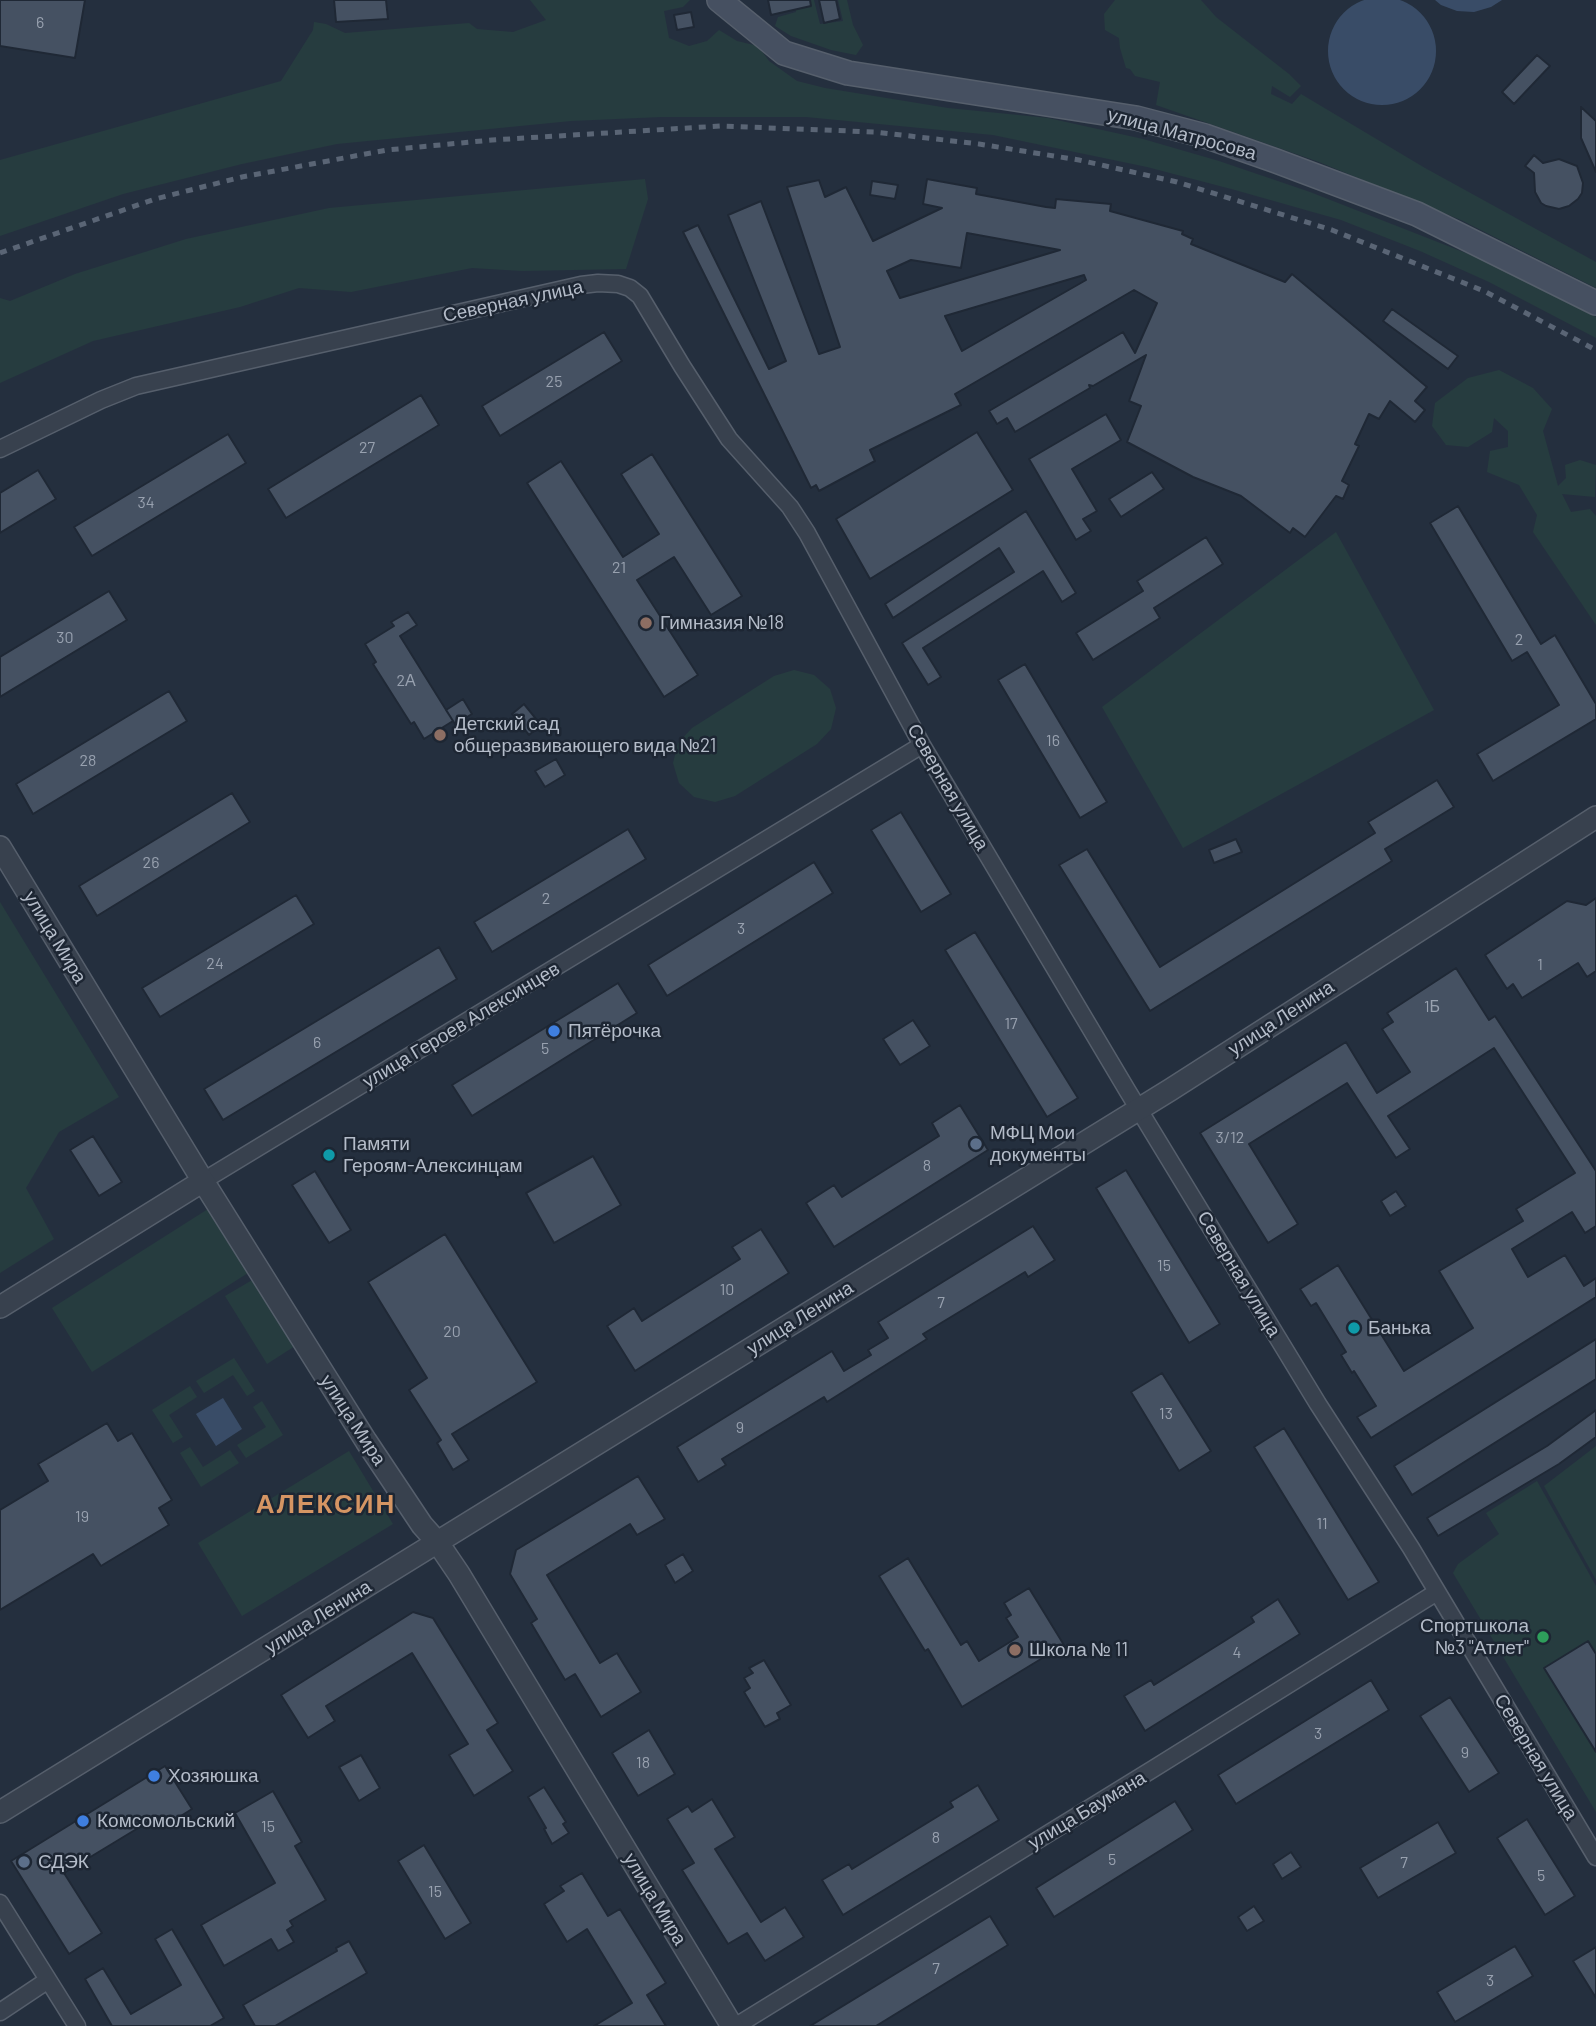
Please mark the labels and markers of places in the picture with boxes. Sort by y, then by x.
place label: Гимназия №18 [660,612,784,634]
marker: Гимназия №18 [638,615,654,631]
place label: Детский сад общеразвивающего вида №21 [454,713,716,757]
marker: Детский сад общеразвивающего вида №21 [432,727,448,743]
place label: Пятёрочка [568,1020,661,1042]
marker: Пятёрочка [546,1023,562,1039]
place label: МФЦ Мои документы [990,1122,1086,1166]
place label: Памяти Героям-Алексинцам [343,1133,523,1177]
marker: МФЦ Мои документы [968,1136,984,1152]
marker: Памяти Героям-Алексинцам [321,1147,337,1163]
place label: Банька [1368,1317,1431,1339]
marker: Банька [1346,1320,1362,1336]
place label: Спортшкола №3 "Атлет" [1420,1615,1529,1659]
marker: Спортшкола №3 "Атлет" [1535,1629,1551,1645]
place label: Школа № 11 [1029,1639,1128,1661]
marker: Школа № 11 [1007,1642,1023,1658]
place label: Хозяюшка [168,1765,259,1787]
marker: Хозяюшка [146,1768,162,1784]
place label: Комсомольский [97,1810,235,1832]
marker: Комсомольский [75,1813,91,1829]
place label: СДЭК [38,1851,89,1873]
marker: СДЭК [16,1854,32,1870]

